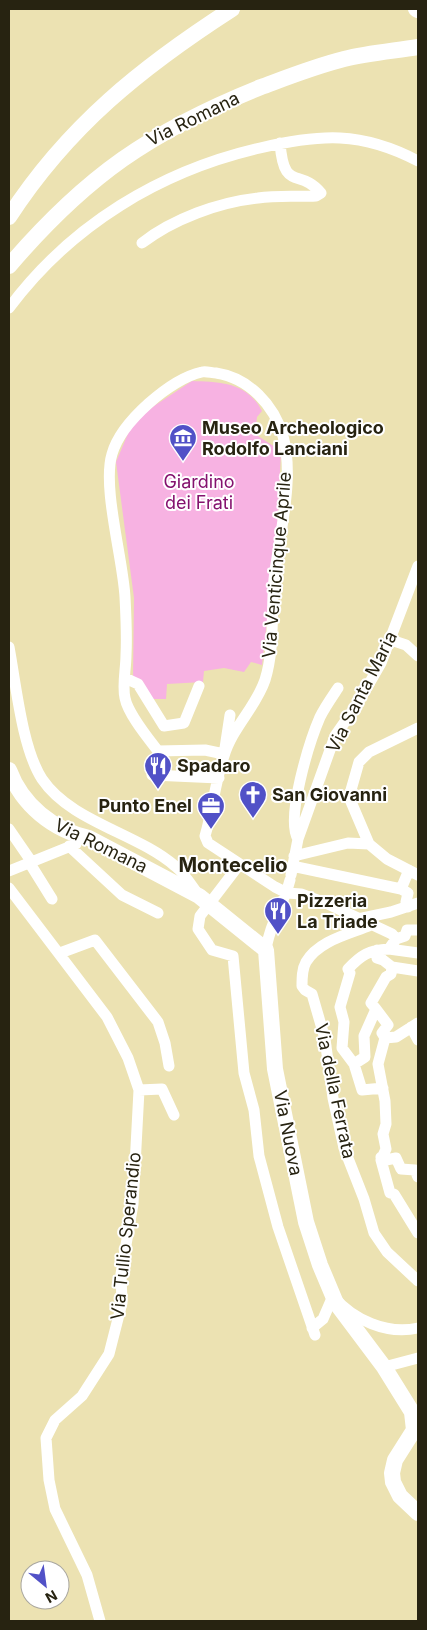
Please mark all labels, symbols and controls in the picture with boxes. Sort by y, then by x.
street label: Via Romana [143,87,243,150]
place label: Museo Archeologico Rodolfo Lanciani [202,417,384,459]
museum icon: Museo Archeologico Rodolfo Lanciani [168,423,198,462]
park label: Giardino dei Frati [163,471,235,513]
street label: Via Venticinque Aprile [258,471,295,659]
street label: Via Santa Maria [322,628,401,756]
restaurant icon: Spadaro [143,751,173,790]
place label: Spadaro [177,755,251,776]
church icon: San Giovanni [238,780,268,819]
place label: San Giovanni [272,784,387,805]
office icon: Punto Enel [196,791,226,830]
place label: Punto Enel [98,795,192,816]
street label: Via Romana [51,814,151,877]
district label: Montecelio [178,853,288,877]
place label: Pizzeria La Triade [297,890,378,932]
restaurant icon: Pizzeria La Triade [263,896,293,935]
street label: Via della Ferrata [311,1021,360,1160]
street label: Via Nuova [270,1088,307,1177]
street label: Via Tullio Sperandio [106,1151,145,1321]
north arrow [20,1560,70,1610]
text: N [43,1587,60,1607]

